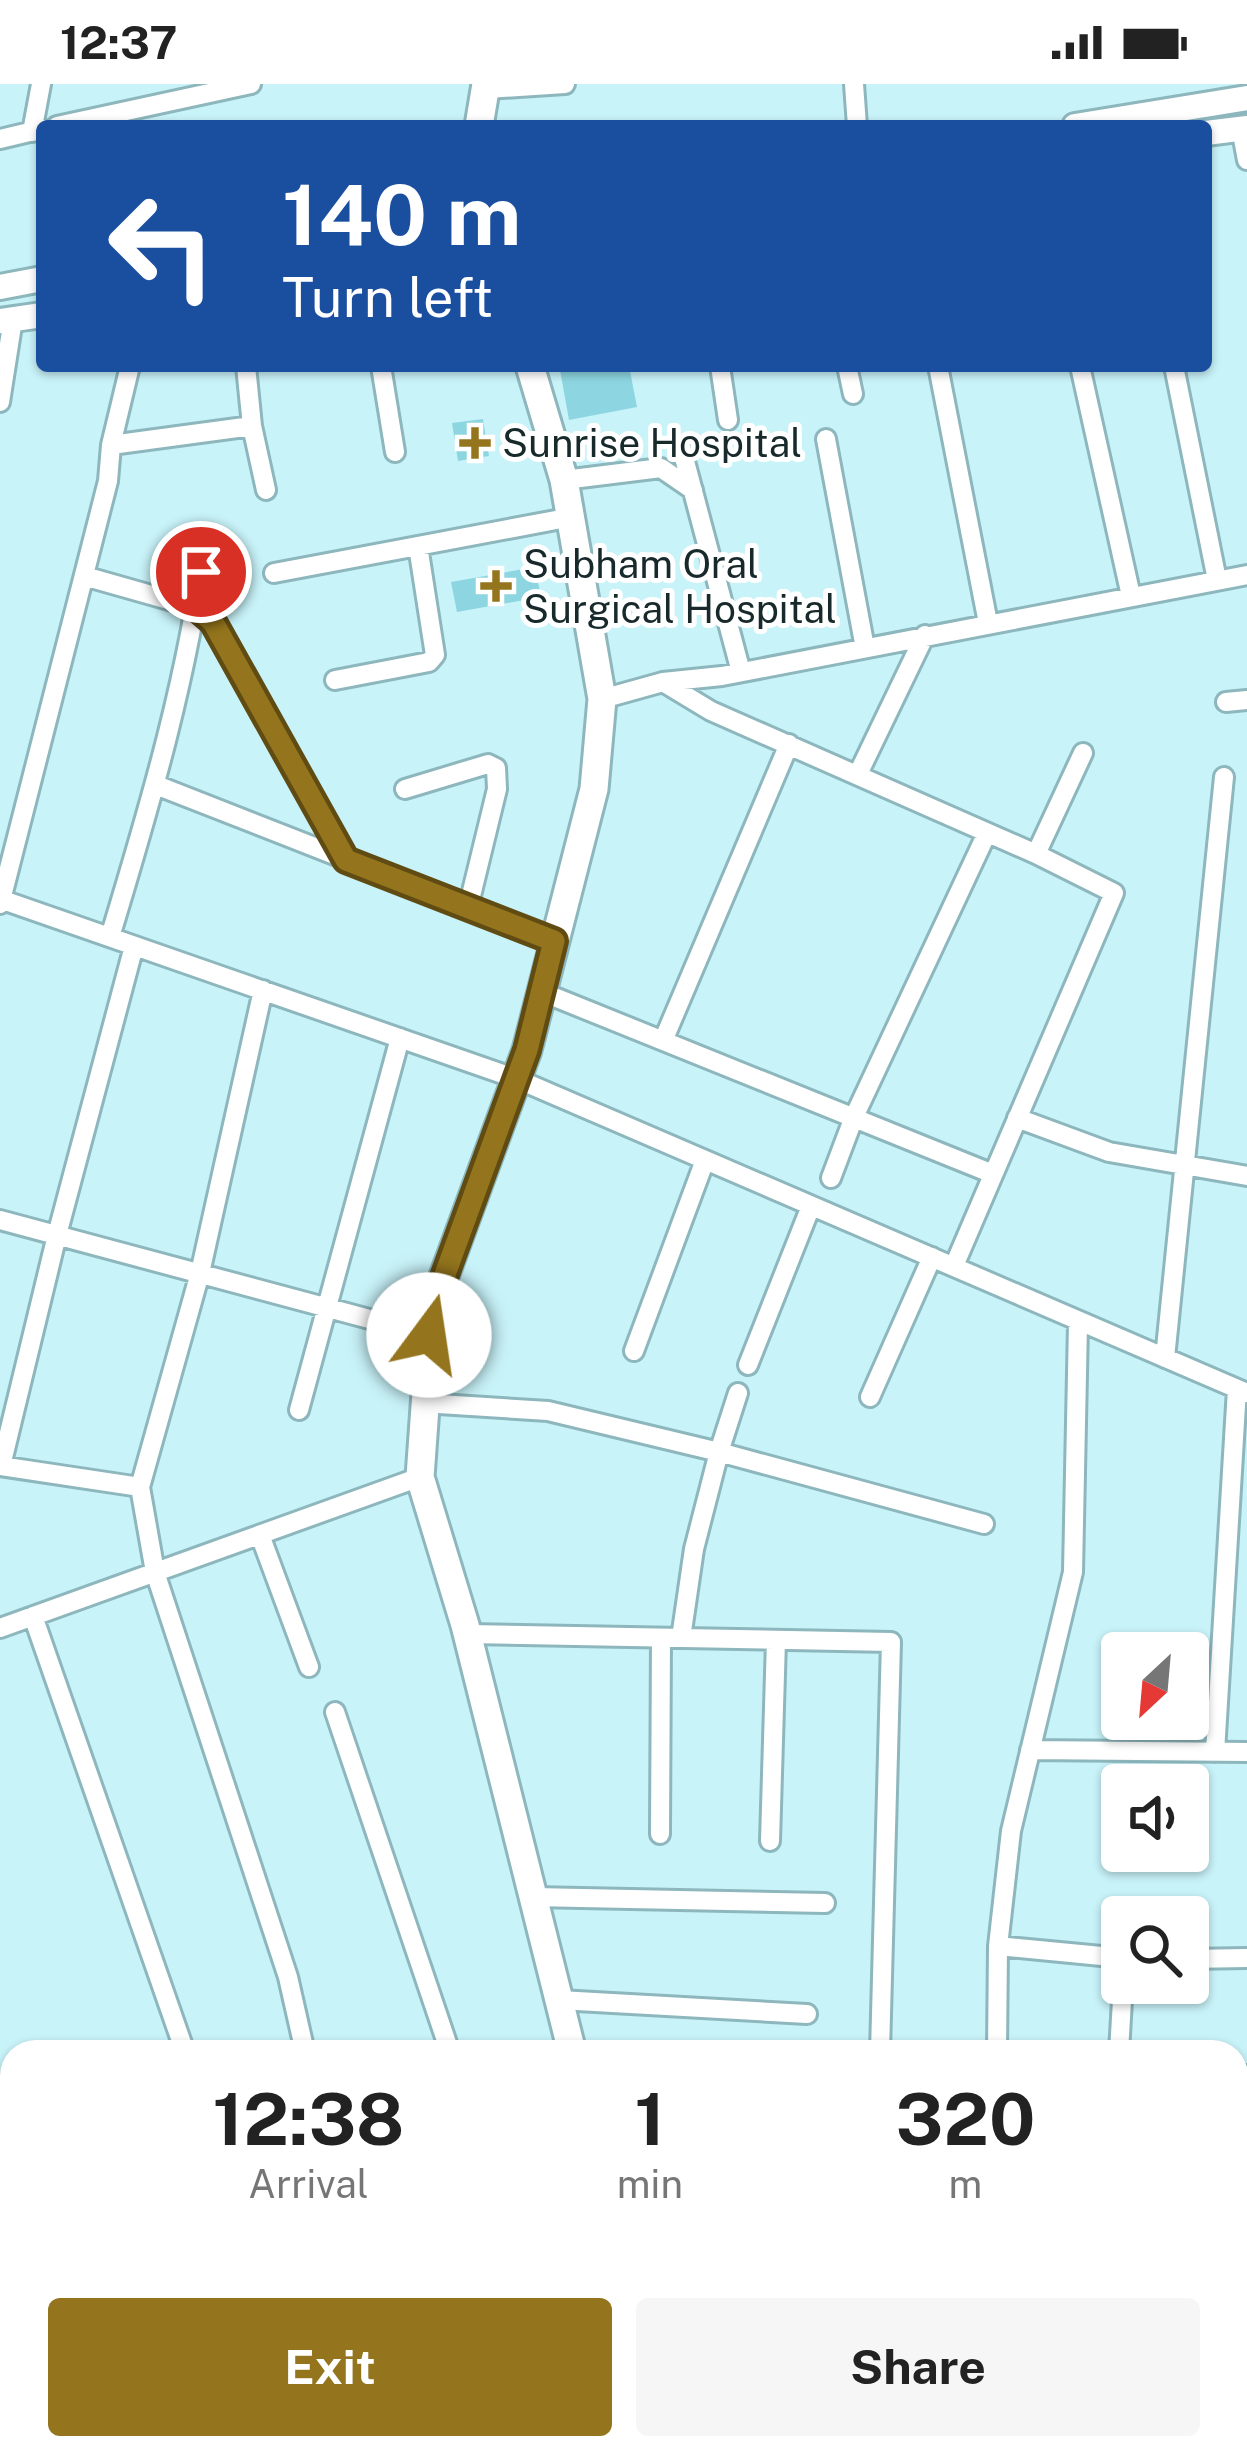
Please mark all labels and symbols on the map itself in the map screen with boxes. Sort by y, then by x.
place label: Sunrise Hospital [502,420,802,466]
marker: Sunrise Hospital [459,427,491,459]
pin [150,521,252,623]
place label: Subham Oral Surgical Hospital [523,541,837,632]
marker: Subham Oral Surgical Hospital [480,570,512,602]
position arrow [366,1272,492,1398]
north arrow [1101,1632,1209,1740]

